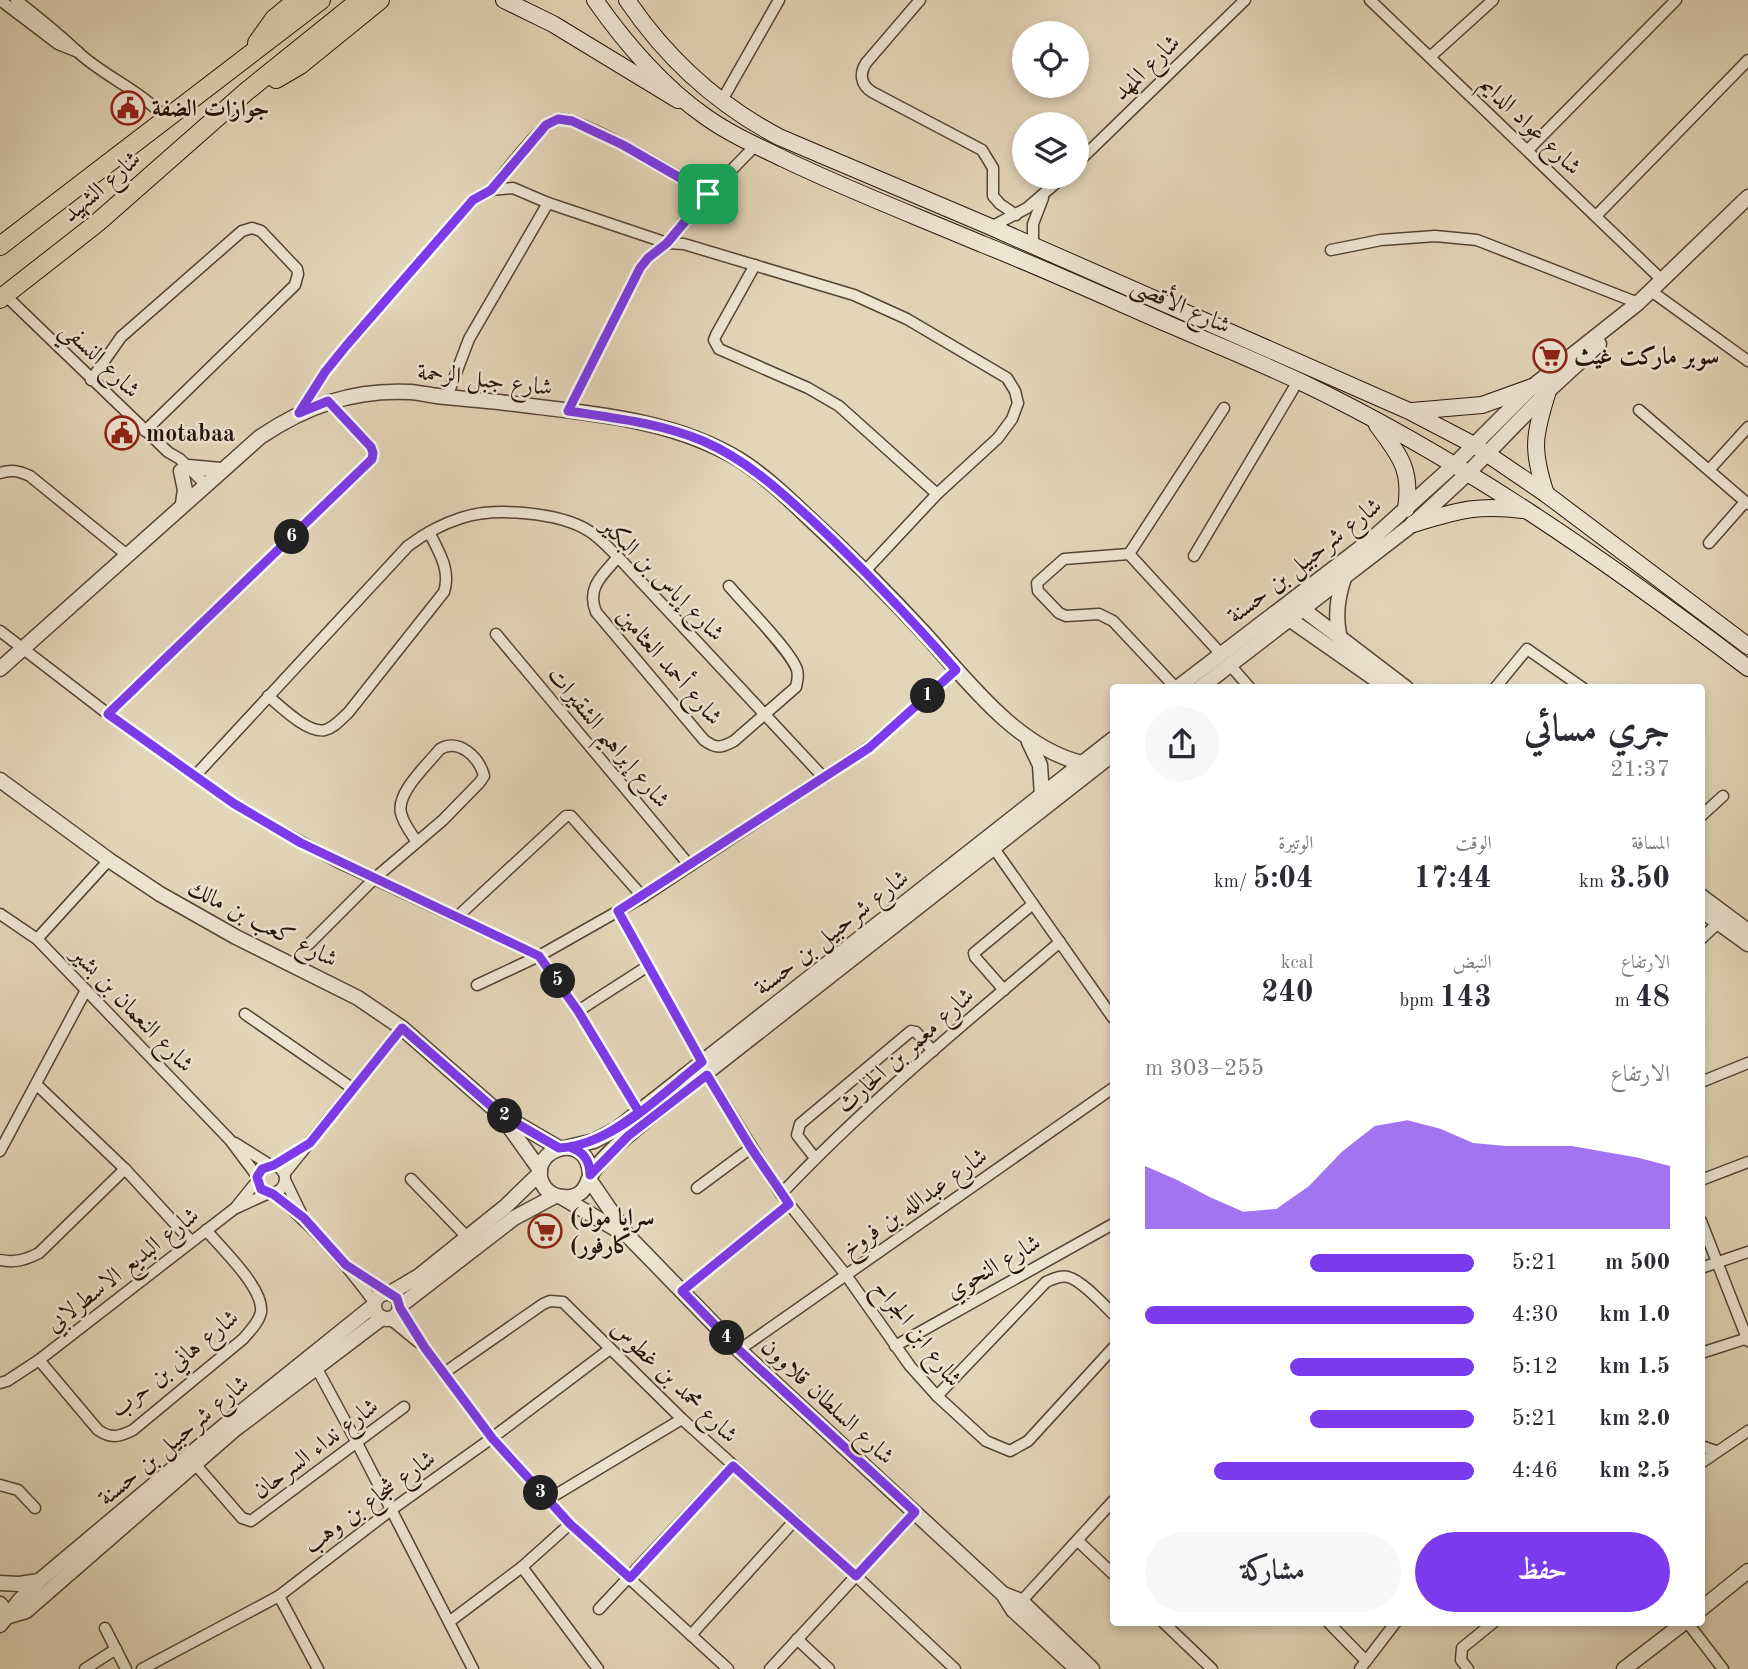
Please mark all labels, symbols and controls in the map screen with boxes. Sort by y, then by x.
map controls [1012,21,1089,189]
button: locate [1012,21,1089,98]
street label: شارع المهد [1109,31,1190,110]
street label: شارع عواد الدايم [1469,72,1585,185]
public building icon: جوازات الضفة [109,89,147,127]
place label: جوازات الضفة [152,97,270,123]
button: layers [1012,112,1089,189]
street label: شارع الشهيد [59,147,150,232]
pin [678,164,738,224]
icon: arrive [689,175,727,213]
street label: شارع الأقصى [1125,269,1236,345]
street label: شارع النسفي [49,317,144,410]
supermarket icon: سوبر ماركت غيث [1531,337,1569,375]
place label: سوبر ماركت غيث [1574,345,1719,371]
street label: شارع جبل الرحمة [415,360,554,407]
public building icon: motabaa [103,414,141,452]
place label: motabaa [146,423,235,447]
street label: شارع شرحبيل بن حسنة [1224,494,1391,634]
street label: شارع إياس بن البكير [589,511,729,651]
pin: 6 [274,520,310,554]
text: 6 [286,527,297,546]
street label: شارع أحمد العثامين [607,599,731,734]
street label: شارع إبراهيم الشقيرات [534,663,673,820]
pin: 1 [911,678,946,714]
text: 1 [922,686,933,705]
button: share [1145,707,1219,781]
text: جري مسائي [1524,711,1670,749]
text: 21:37 [1610,758,1670,781]
text: الوتيرة [1278,835,1313,854]
text: الوقت [1455,835,1492,854]
text: المسافة [1631,835,1670,854]
text: 5:04 [1253,864,1313,894]
text: 17:44 [1414,864,1492,894]
text: 3.50 [1609,864,1670,894]
street label: شارع شرحبيل بن حسنة [751,866,918,1006]
text: /km [1214,873,1253,892]
text: km [1579,873,1609,892]
street label: شارع كعب بن مالك [181,876,341,978]
street label: شارع النعمان بن بشير [59,941,197,1082]
text: kcal [1281,954,1313,973]
text: النبض [1453,954,1492,973]
text: الارتفاع [1621,954,1670,973]
pin: 5 [540,964,576,998]
text: 5 [552,971,563,990]
text: 240 [1261,978,1313,1008]
text: 143 [1439,983,1492,1013]
text: 48 [1635,983,1670,1013]
street label: شارع معمر بن الحارث [833,984,983,1123]
text: bpm [1399,992,1439,1011]
text: m [1615,992,1635,1011]
text: 255–303 m [1145,1057,1264,1080]
text: الارتفاع [1610,1063,1670,1086]
pin: 2 [488,1098,522,1134]
text: 2 [499,1106,510,1125]
street label: شارع عبدالله بن فروخ [838,1144,996,1269]
street label: شارع البديع الاسطرلابي [42,1204,209,1344]
place label: (سرايا مول (كارفور [570,1206,655,1260]
supermarket icon: (سرايا مول (كارفور [526,1212,564,1250]
street label: شارع النحوي [943,1231,1048,1310]
text: 5:21 [1512,1251,1558,1274]
text: 500 m [1605,1251,1670,1274]
street label: شارع ابن الجراح [862,1276,965,1396]
text: 4:30 [1512,1303,1558,1326]
text: 1.0 km [1599,1303,1670,1326]
street label: شارع هاني بن حرب [107,1306,248,1428]
street label: شارع محمد بن غطوس [602,1316,741,1453]
pin: 4 [710,1320,744,1356]
text: 4 [721,1328,732,1347]
street label: شارع السلطان قلاوون [751,1335,898,1474]
text: 5:12 [1512,1355,1558,1378]
text: 1.5 km [1599,1355,1670,1378]
street label: شارع شرحبيل بن حسنة [94,1372,258,1516]
street label: شارع نداء السرحان [249,1395,387,1509]
text: 5:21 [1512,1407,1558,1430]
text: 2.0 km [1599,1407,1670,1430]
street label: شارع شجاع بن وهب [300,1447,444,1563]
text: 4:46 [1512,1459,1558,1482]
text: 2.5 km [1599,1459,1670,1482]
pin: 3 [524,1476,558,1510]
text: 3 [535,1483,546,1502]
button: مشاركة [1145,1532,1401,1612]
button: حفظ [1415,1532,1670,1612]

